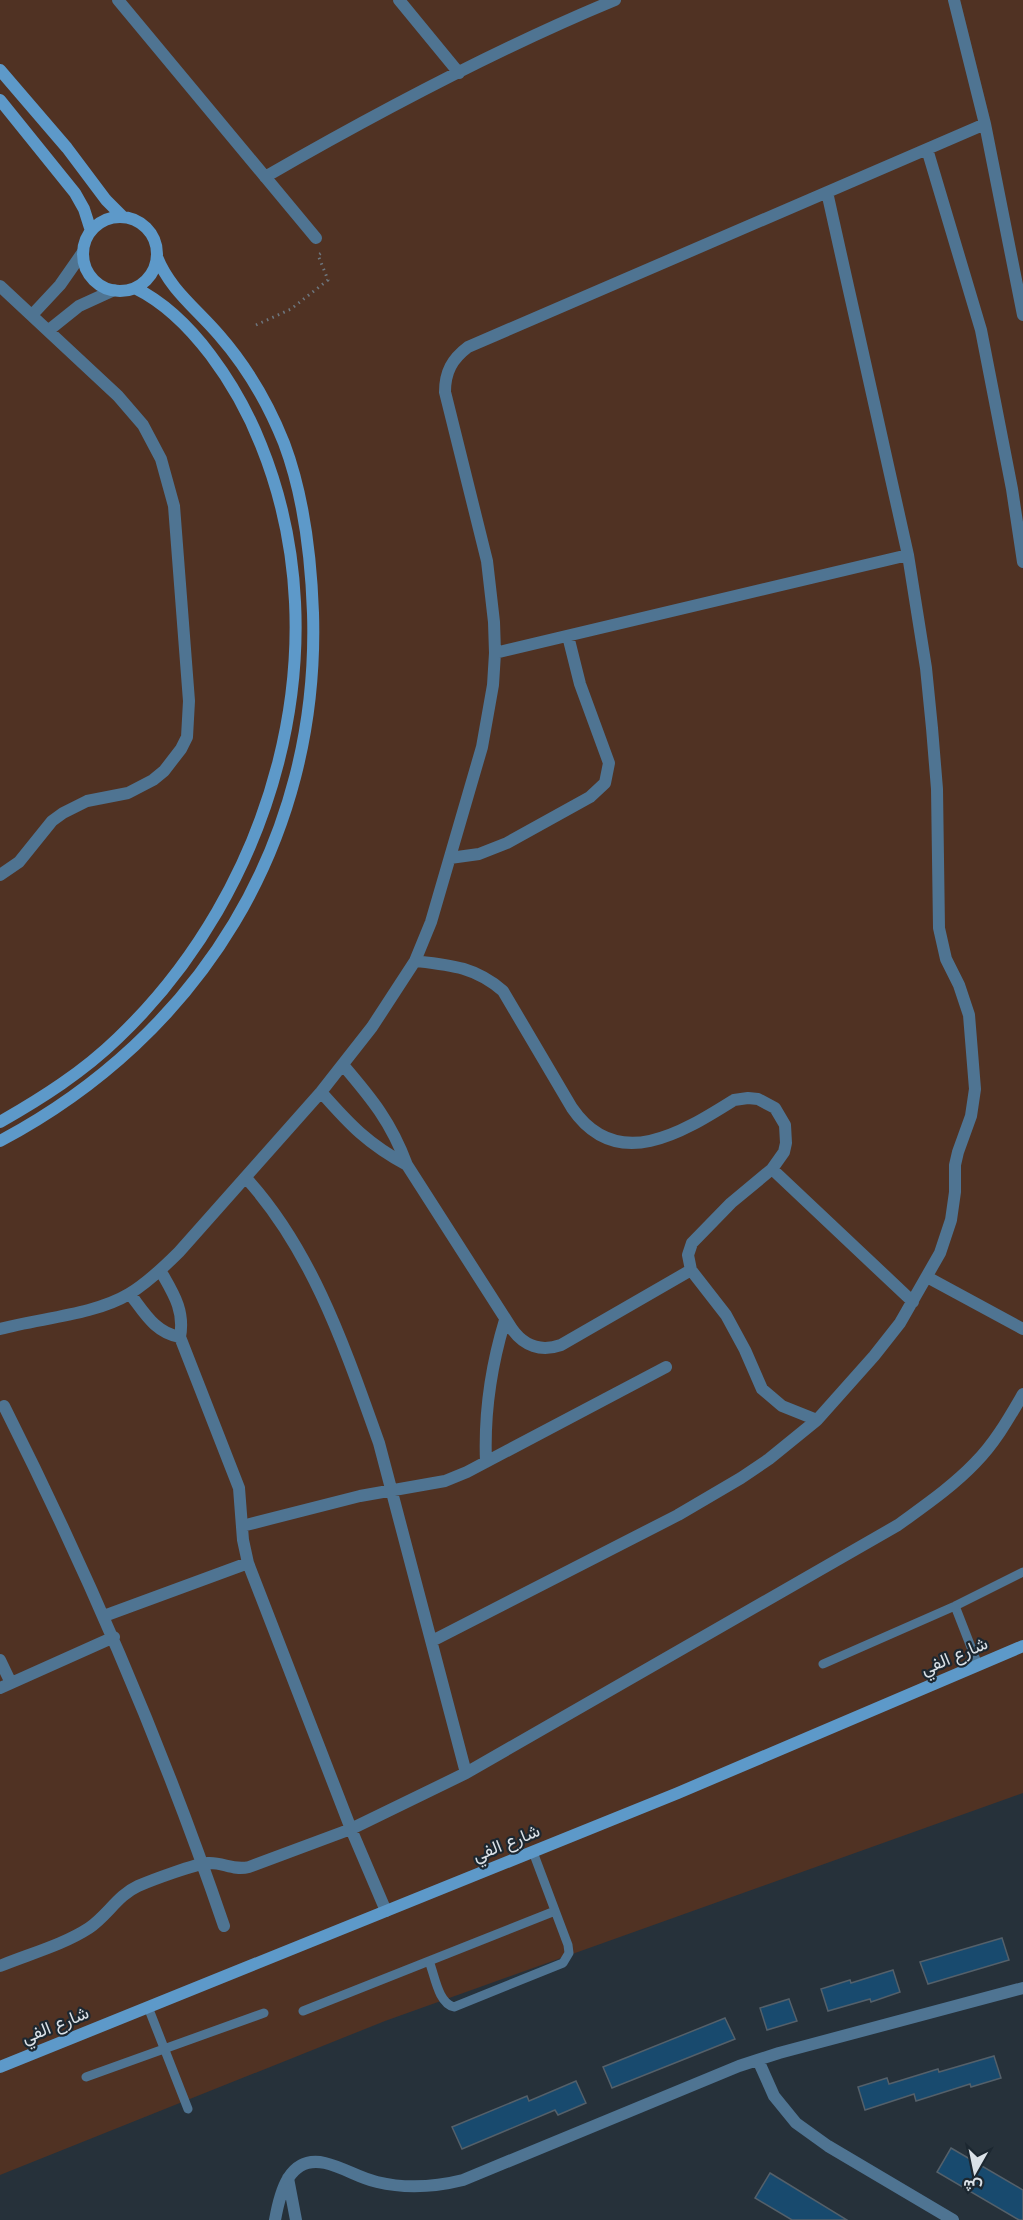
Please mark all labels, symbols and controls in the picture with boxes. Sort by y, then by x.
street label: شارع الفي [917,1631,992,1684]
street label: شارع الفي [469,1819,544,1870]
street label: شارع الفي [18,2001,93,2052]
north arrow [945,2142,1005,2202]
text: ش [962,2173,984,2198]

